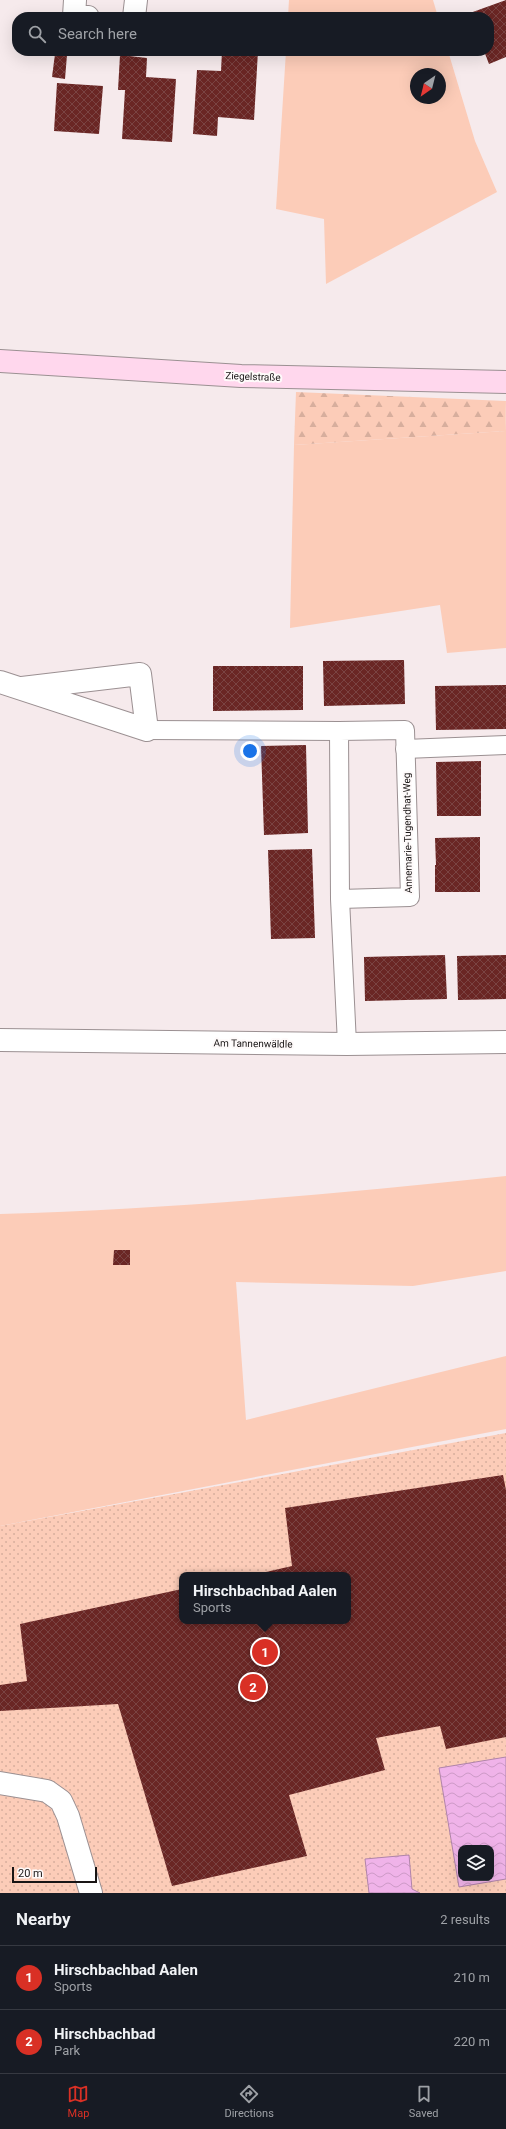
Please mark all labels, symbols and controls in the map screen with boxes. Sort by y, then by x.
search box [12,12,494,56]
icon: search [26,23,48,45]
text: Search here [58,25,137,43]
north arrow [410,68,446,104]
street label: Ziegelstraße [225,370,281,383]
your location [240,741,260,761]
street label: Annemarie-Tugendhat-Weg [401,773,414,893]
street label: Am Tannenwäldle [213,1037,293,1050]
popup [179,1572,351,1624]
text: Hirschbachbad Aalen [193,1582,337,1600]
text: Sports [193,1600,231,1615]
pin: 1 [252,1637,278,1667]
pin: 2 [240,1672,266,1702]
map controls [458,1845,494,1881]
button: layers [458,1845,494,1881]
scale bar [12,1865,97,1884]
text: 20 m [18,1867,43,1880]
text: Nearby [16,1909,71,1929]
text: 2 results [440,1912,490,1927]
text: Hirschbachbad Aalen [54,1961,198,1979]
text: 1 [25,1970,33,1985]
text: 210 m [453,1970,490,1985]
text: Sports [54,1979,92,1994]
text: Hirschbachbad [54,2025,156,2043]
text: 2 [25,2034,33,2049]
text: 220 m [453,2034,490,2049]
text: Park [54,2043,80,2058]
tab: Map [67,2083,89,2120]
tab: Directions [224,2083,274,2120]
tab: Saved [409,2083,439,2120]

